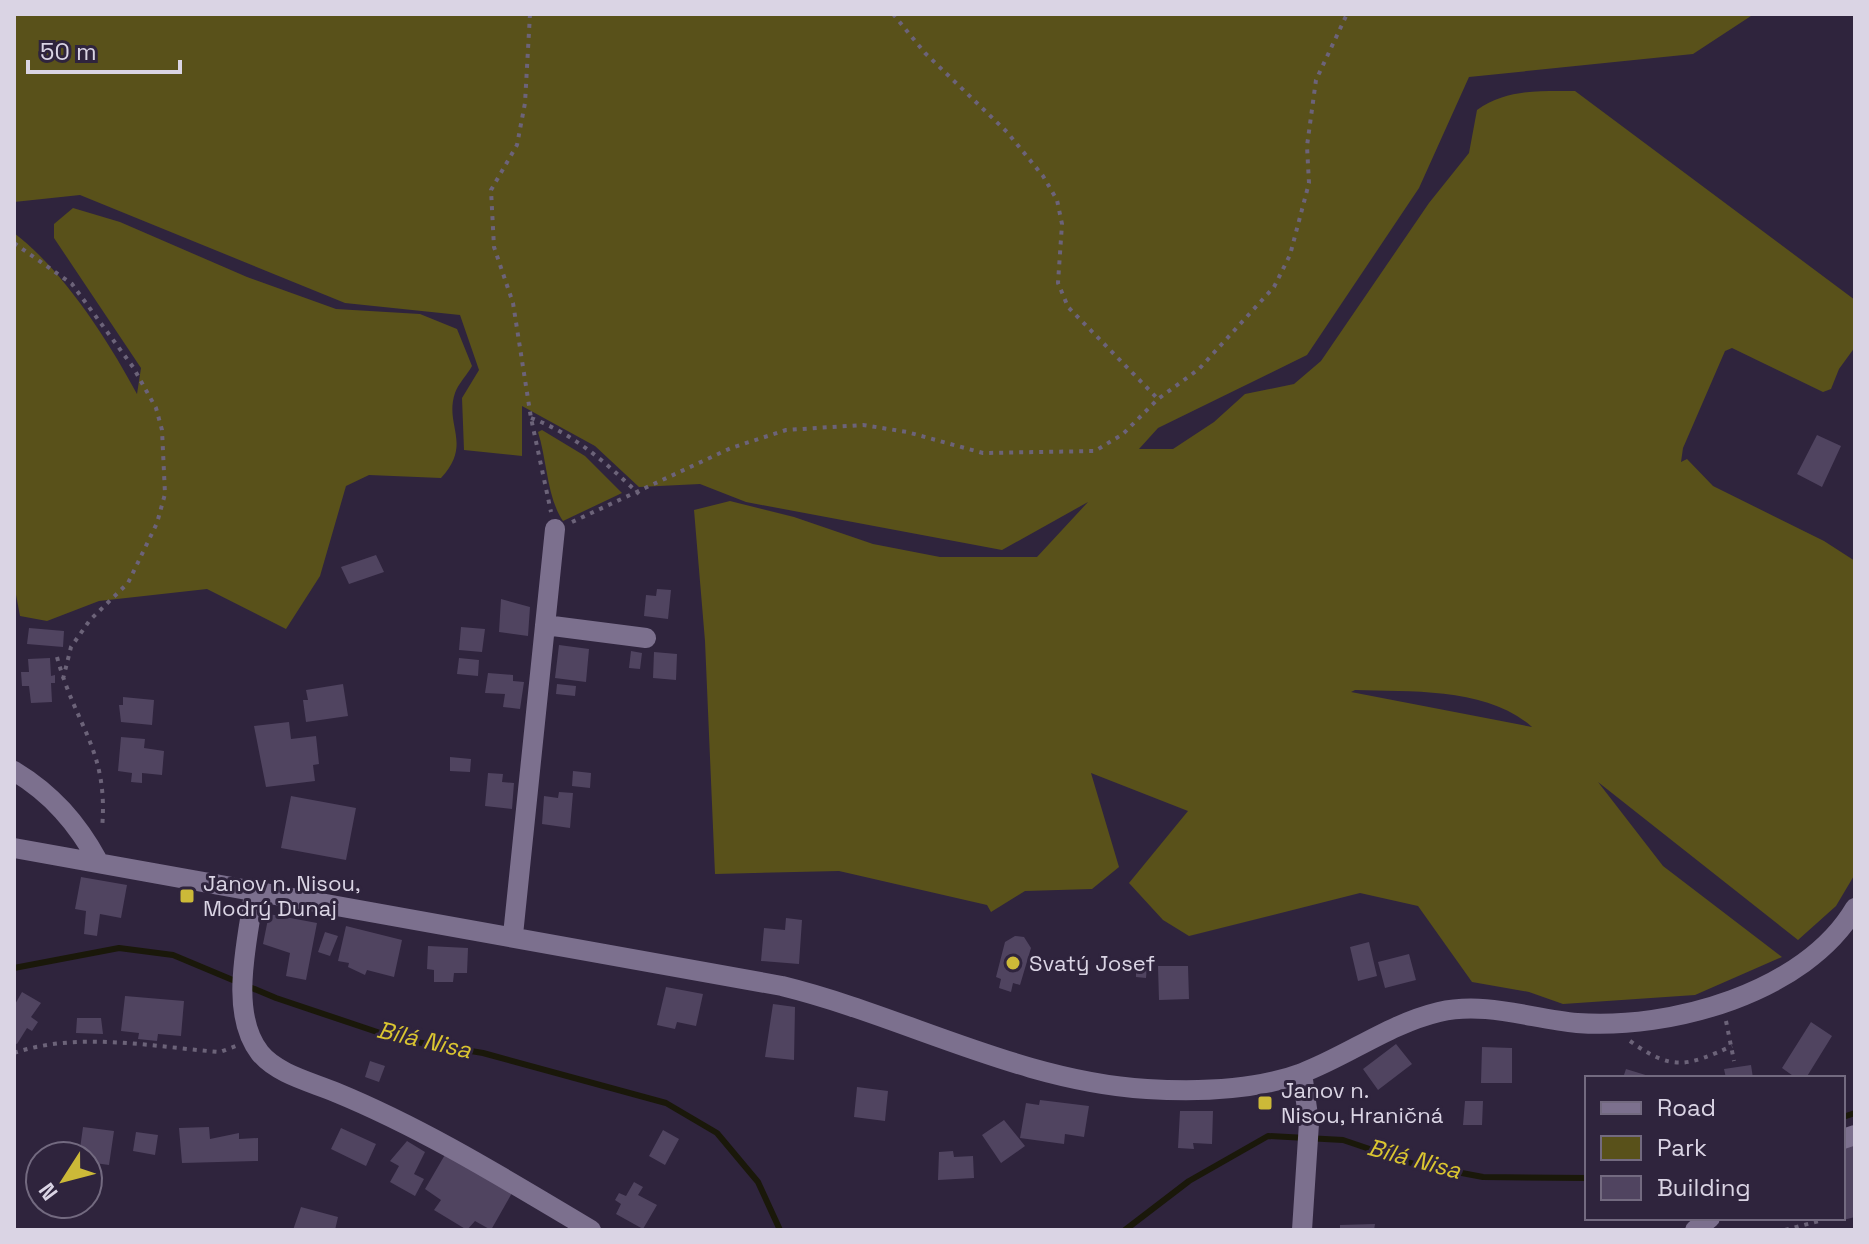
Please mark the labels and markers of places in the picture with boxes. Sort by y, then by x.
place label: Janov n. Nisou, Modrý Dunaj [203,869,360,922]
marker: Janov n. Nisou, Modrý Dunaj [178,887,196,905]
place label: Svatý Josef [1029,949,1155,977]
marker: Svatý Josef [1004,954,1022,972]
place label: Janov n. Nisou, Hraničná [1281,1076,1444,1129]
marker: Janov n. Nisou, Hraničná [1256,1094,1274,1112]

